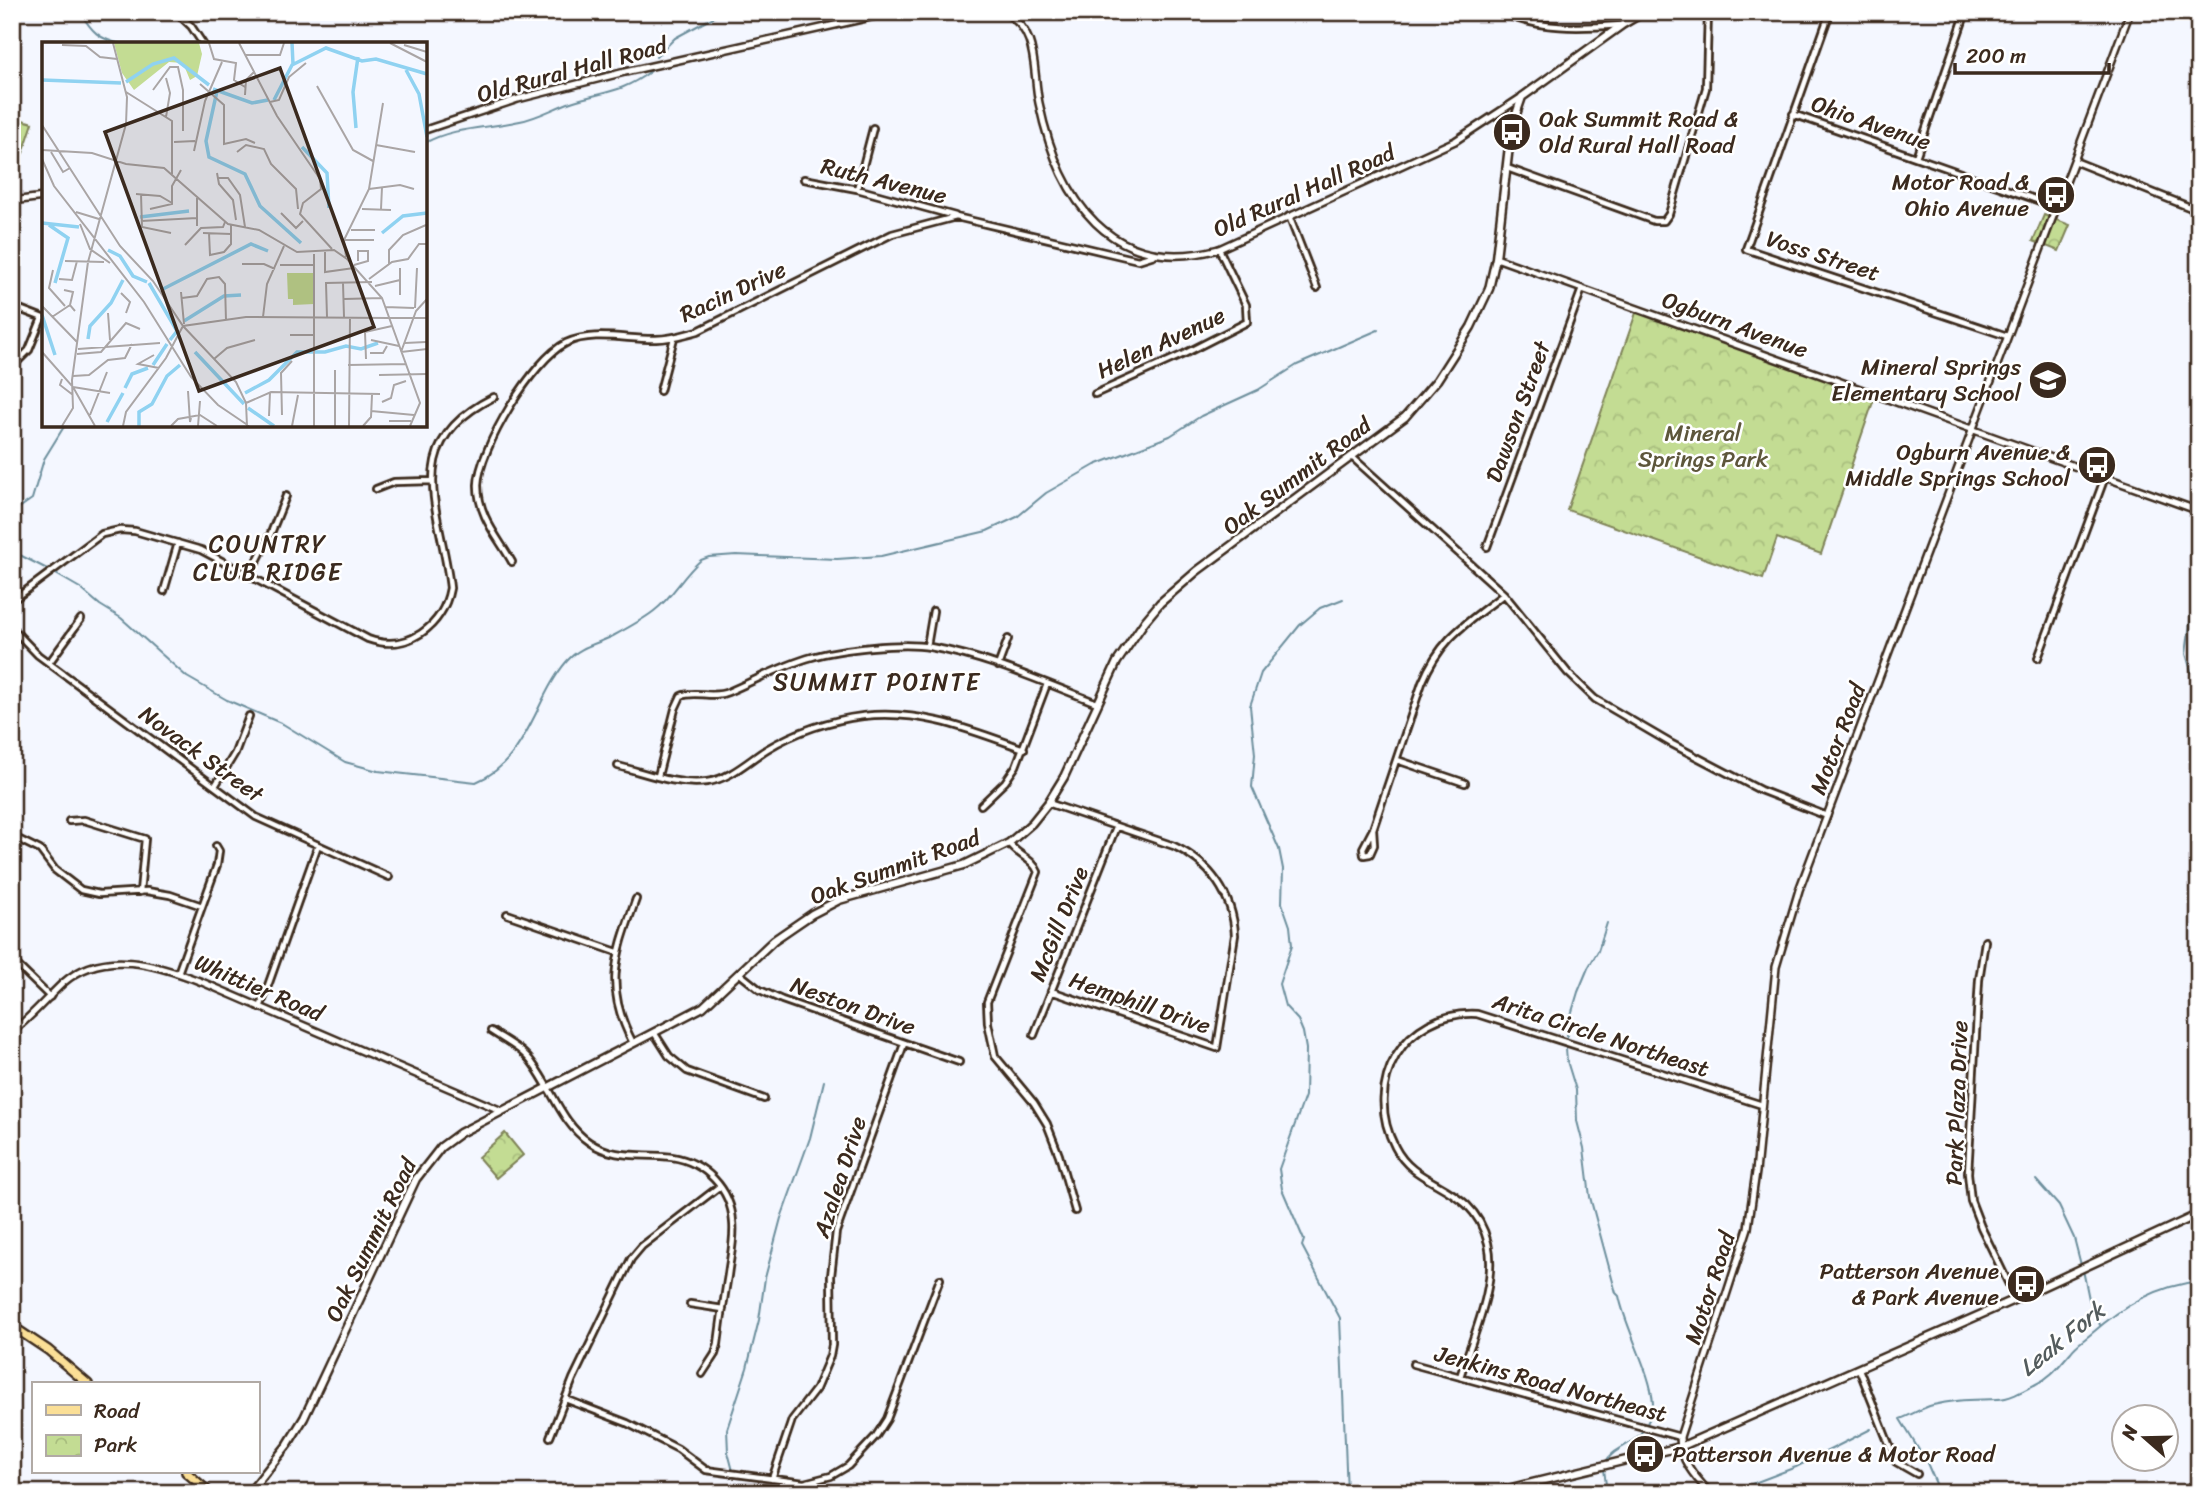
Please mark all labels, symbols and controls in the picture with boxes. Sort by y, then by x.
street label: Old Rural Hall Road [472,24,673,115]
scale bar [1955,32,2110,76]
text: 200 m [1966,37,2026,75]
inset map [42,42,427,427]
street label: Ohio Avenue [1806,83,1937,163]
place label: Oak Summit Road & Old Rural Hall Road [1539,99,1738,166]
bus stop icon: Oak Summit Road & Old Rural Hall Road [1491,111,1533,153]
street label: Old Rural Hall Road [1206,132,1403,249]
street label: Ruth Avenue [817,146,951,216]
place label: Motor Road & Ohio Avenue [1892,162,2029,229]
bus stop icon: Motor Road & Ohio Avenue [2035,174,2077,216]
street label: Voss Street [1761,218,1885,294]
street label: Racin Drive [673,249,793,335]
street label: Ogburn Avenue [1656,280,1814,371]
street label: Helen Avenue [1090,295,1232,391]
street label: Dawson Street [1473,334,1563,489]
place label: Mineral Springs Elementary School [1831,347,2021,414]
school or university icon: Mineral Springs Elementary School [2027,359,2069,401]
street label: Oak Summit Road [1213,405,1382,546]
park label: Mineral Springs Park [1638,413,1769,480]
place label: Ogburn Avenue & Middle Springs School [1845,432,2070,499]
bus stop icon: Ogburn Avenue & Middle Springs School [2076,444,2118,486]
district label: COUNTRY CLUB RIDGE [193,523,343,593]
district label: SUMMIT POINTE [773,661,981,703]
street label: Motor Road [1798,675,1879,801]
street label: Novack Street [130,694,274,815]
street label: Oak Summit Road [804,817,988,917]
street label: McGill Drive [1017,860,1101,988]
street label: Whittier Road [188,942,332,1034]
street label: Hemphill Drive [1064,960,1217,1046]
street label: Neston Drive [785,964,922,1048]
street label: Arita Circle Northeast [1486,980,1715,1089]
street label: Park Plaza Drive [1934,1020,1980,1186]
street label: Azalea Drive [801,1111,879,1244]
street label: Oak Summit Road [313,1149,429,1329]
street label: Motor Road [1672,1224,1748,1350]
place label: Patterson Avenue & Park Avenue [1819,1251,1999,1318]
bus stop icon: Patterson Avenue & Park Avenue [2005,1263,2047,1305]
water label: Leak Fork [2009,1290,2116,1387]
street label: Jenkins Road Northeast [1429,1333,1672,1435]
legend [32,1382,259,1474]
text: Road [94,1392,141,1430]
north arrow [2110,1404,2180,1474]
text: N [2111,1420,2148,1445]
text: Park [94,1426,137,1464]
bus stop icon: Patterson Avenue & Motor Road [1624,1433,1666,1475]
place label: Patterson Avenue & Motor Road [1672,1434,1997,1475]

